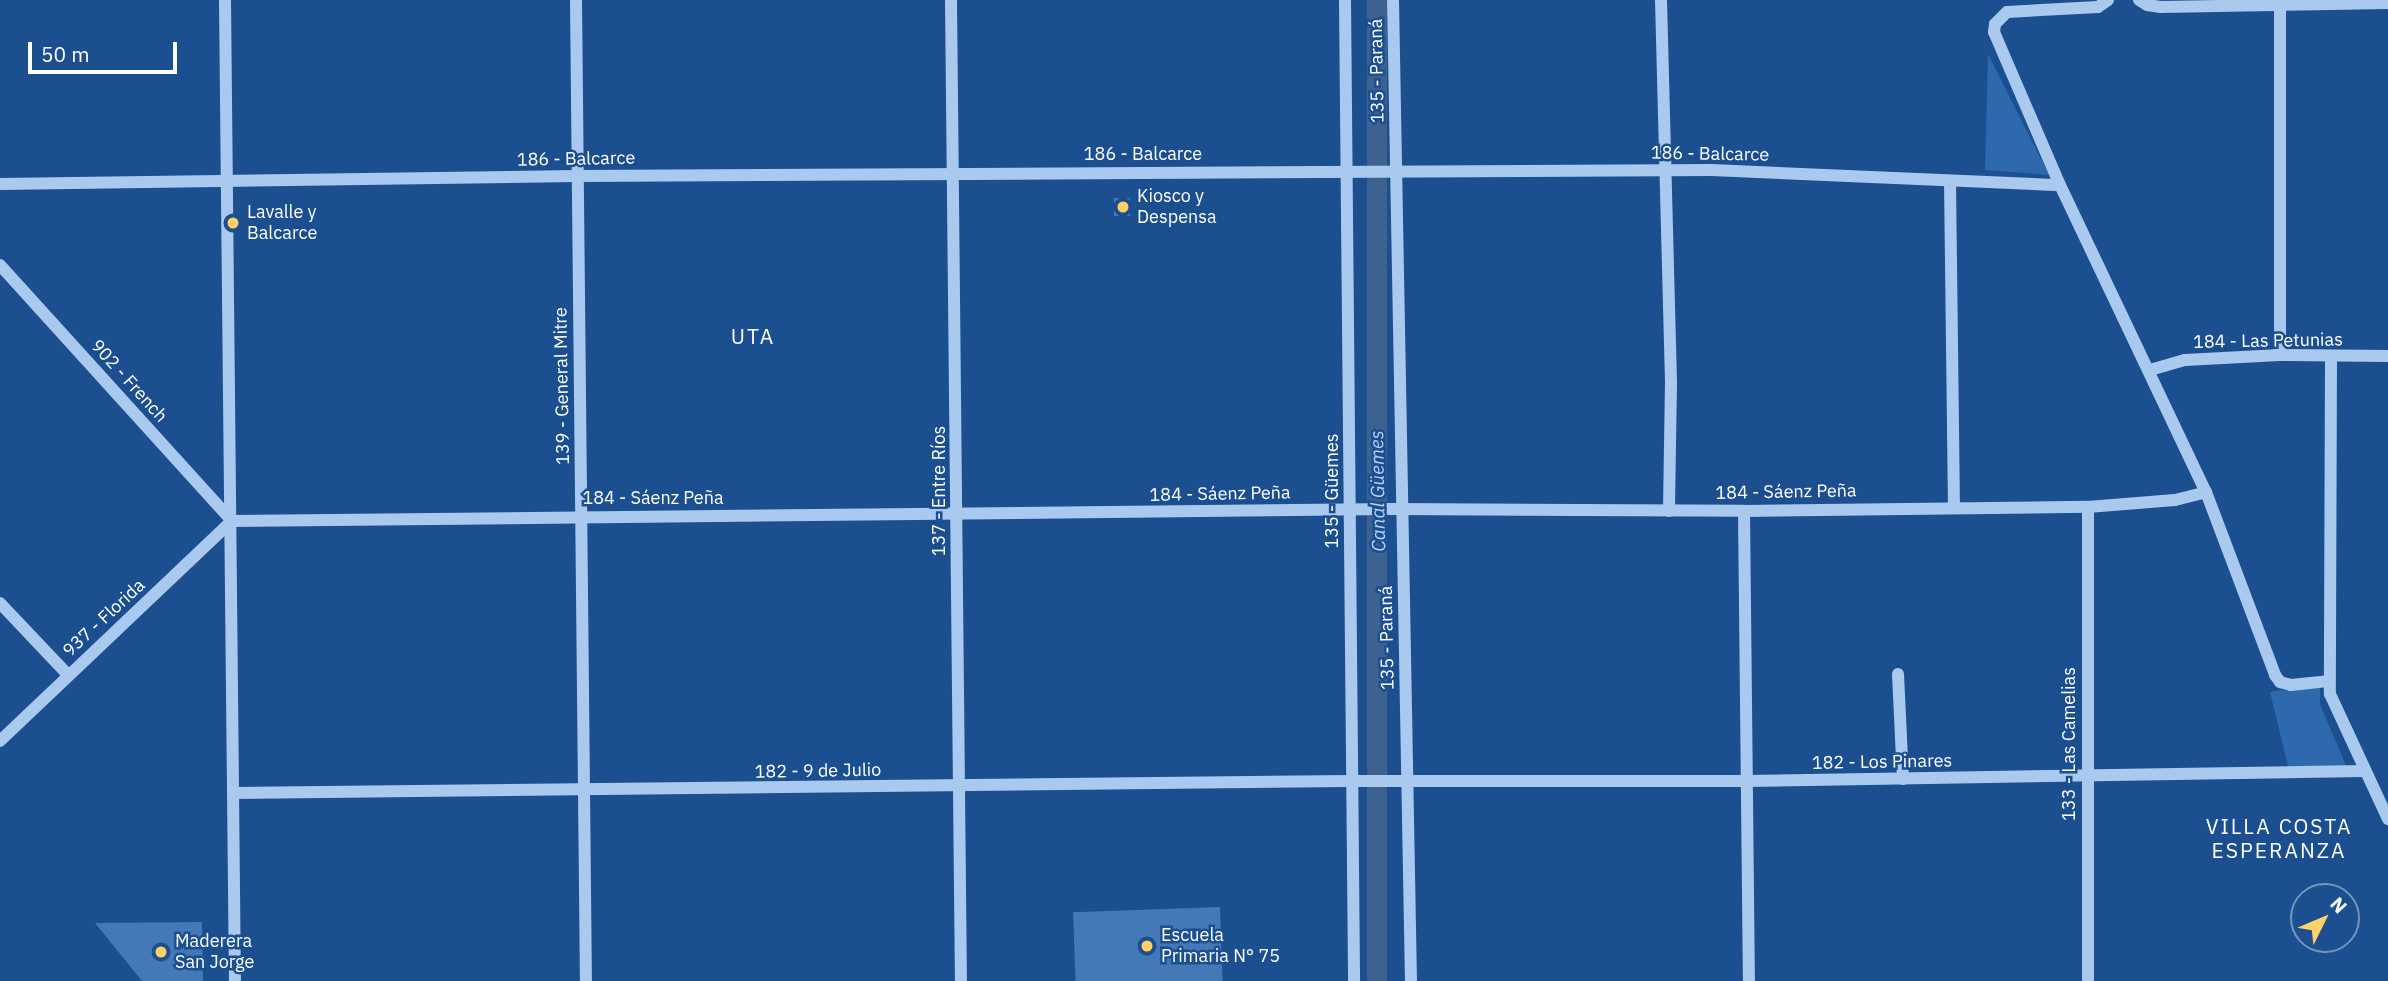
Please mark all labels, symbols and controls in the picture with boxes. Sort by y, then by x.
street label: 135 - Paraná [1365,19,1389,123]
scale bar [32,28,180,72]
text: 50 m [41,40,90,68]
street label: 186 - Balcarce [1651,142,1769,166]
street label: 186 - Balcarce [1084,143,1202,165]
street label: 186 - Balcarce [517,147,635,171]
place label: Kiosco y Despensa [1137,186,1217,228]
marker: Kiosco y Despensa [1115,199,1131,215]
place label: Lavalle y Balcarce [247,202,317,244]
marker: Lavalle y Balcarce [225,215,241,231]
street label: 139 - General Mitre [550,307,574,465]
district label: UTA [731,323,775,349]
street label: 184 - Las Petunias [2193,329,2343,353]
street label: 902 - French [86,335,172,427]
street label: 137 - Entre Ríos [928,426,950,556]
water label: Canal Güemes [1366,430,1390,552]
street label: 135 - Güemes [1321,433,1343,549]
street label: 184 - Sáenz Peña [1715,480,1857,504]
street label: 184 - Sáenz Peña [1149,482,1291,506]
street label: 184 - Sáenz Peña [582,487,724,509]
street label: 937 - Florida [59,575,149,661]
street label: 135 - Paraná [1375,586,1399,690]
street label: 133 - Las Camelias [2058,667,2080,821]
street label: 182 - Los Pinares [1812,750,1952,774]
street label: 182 - 9 de Julio [755,759,881,783]
district label: VILLA COSTA ESPERANZA [2207,813,2351,863]
north arrow [2290,883,2360,953]
text: N [2325,892,2352,918]
place label: Escuela Primaria N° 75 [1161,925,1280,968]
place label: Maderera San Jorge [175,931,254,974]
marker: Escuela Primaria N° 75 [1139,938,1155,954]
marker: Maderera San Jorge [153,944,169,960]

